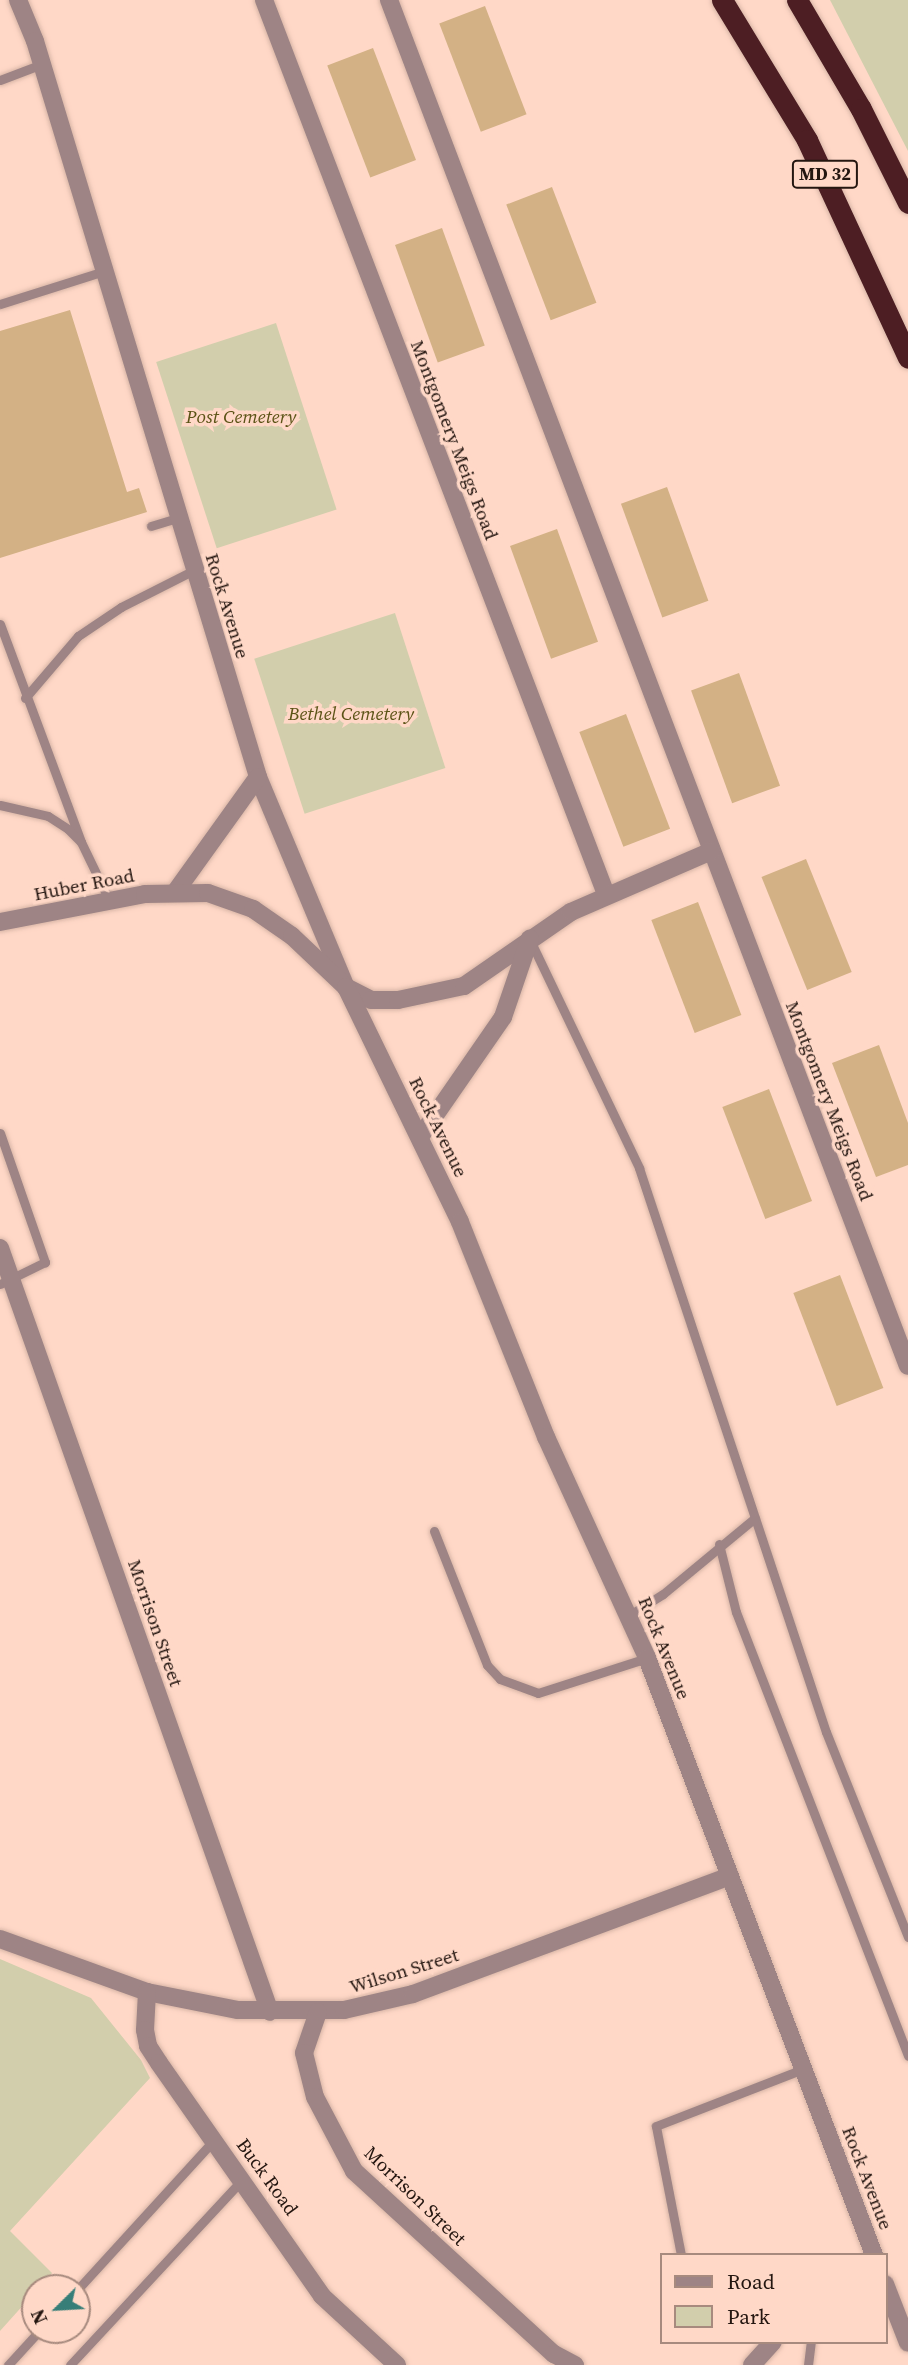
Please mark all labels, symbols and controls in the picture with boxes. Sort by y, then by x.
road number: MD 32 [792,160,858,188]
street label: Montgomery Meigs Road [405,337,503,543]
park label: Post Cemetery [186,406,296,428]
street label: Rock Avenue [200,551,254,661]
park label: Bethel Cemetery [288,703,414,725]
street label: Huber Road [32,864,136,906]
street label: Montgomery Meigs Road [780,998,878,1204]
street label: Rock Avenue [404,1073,472,1181]
street label: Morrison Street [123,1557,187,1689]
street label: Rock Avenue [633,1593,695,1703]
street label: Wilson Street [347,1944,461,1998]
street label: Rock Avenue [837,2123,897,2233]
street label: Buck Road [232,2134,302,2220]
street label: Morrison Street [359,2142,471,2250]
legend [660,2253,887,2344]
text: Road [727,2267,775,2296]
north arrow [21,2274,91,2344]
text: Park [727,2302,770,2331]
text: N [24,2305,53,2328]

